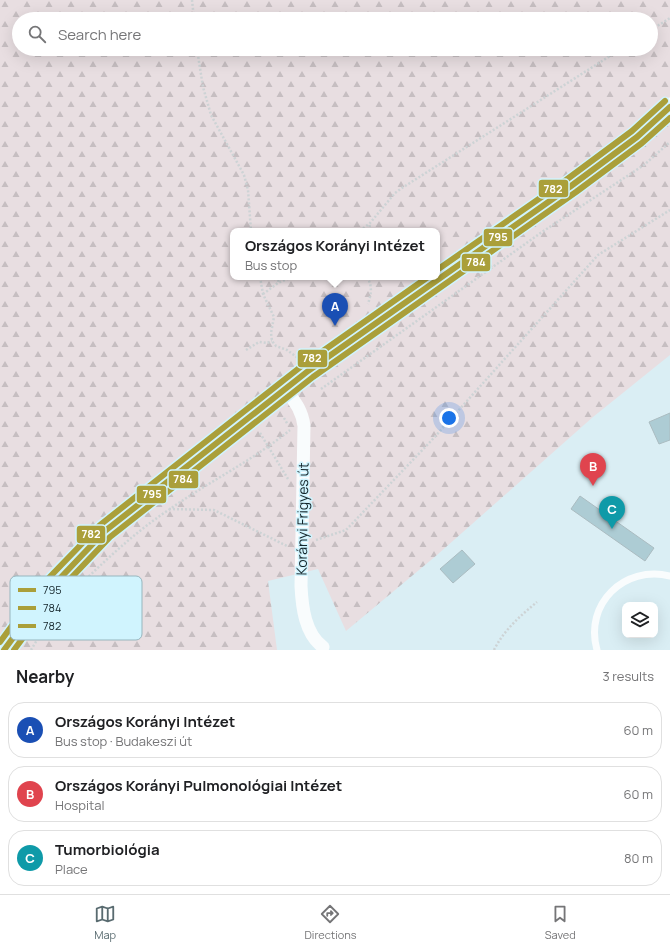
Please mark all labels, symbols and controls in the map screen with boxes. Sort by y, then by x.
search box [12,12,658,56]
icon: search [26,23,48,45]
text: Search here [58,24,141,45]
line badge: 782 [538,179,569,198]
text: 782 [543,181,563,196]
popup [230,228,440,280]
line badge: 795 [483,228,513,247]
text: 795 [488,229,508,244]
text: Országos Korányi Intézet [245,235,425,256]
line badge: 784 [461,253,491,272]
text: 784 [466,254,486,269]
text: Bus stop [245,256,297,274]
pin: A [322,293,348,326]
line badge: 782 [297,349,328,368]
text: 782 [302,350,322,365]
your location [439,408,459,428]
pin: B [580,453,606,486]
street label: Korányi Frigyes út [292,462,312,576]
line badge: 784 [168,470,199,489]
text: 784 [173,471,193,486]
line badge: 795 [136,485,167,504]
text: 795 [142,486,162,501]
pin: C [599,496,625,529]
line badge: 782 [76,525,106,544]
text: 782 [81,526,101,541]
legend [10,576,142,640]
text: 795 [43,582,62,597]
text: 784 [43,600,61,615]
map controls [622,602,658,638]
button: layers [622,602,658,638]
text: 782 [43,618,61,633]
text: Nearby [16,665,74,688]
text: 3 results [602,667,654,685]
text: Országos Korányi Intézet [55,711,235,732]
text: A [26,721,34,739]
text: 60 m [623,721,653,739]
text: Bus stop · Budakeszi út [55,732,192,750]
text: Országos Korányi Pulmonológiai Intézet [55,775,342,796]
text: B [26,785,34,803]
text: 60 m [623,785,653,803]
text: Hospital [55,796,105,814]
text: Tumorbiológia [55,839,160,860]
text: C [25,849,35,867]
text: 80 m [624,849,653,867]
text: Place [55,860,88,878]
tab: Map [94,903,116,942]
tab: Directions [304,903,357,942]
tab: Saved [545,903,576,942]

